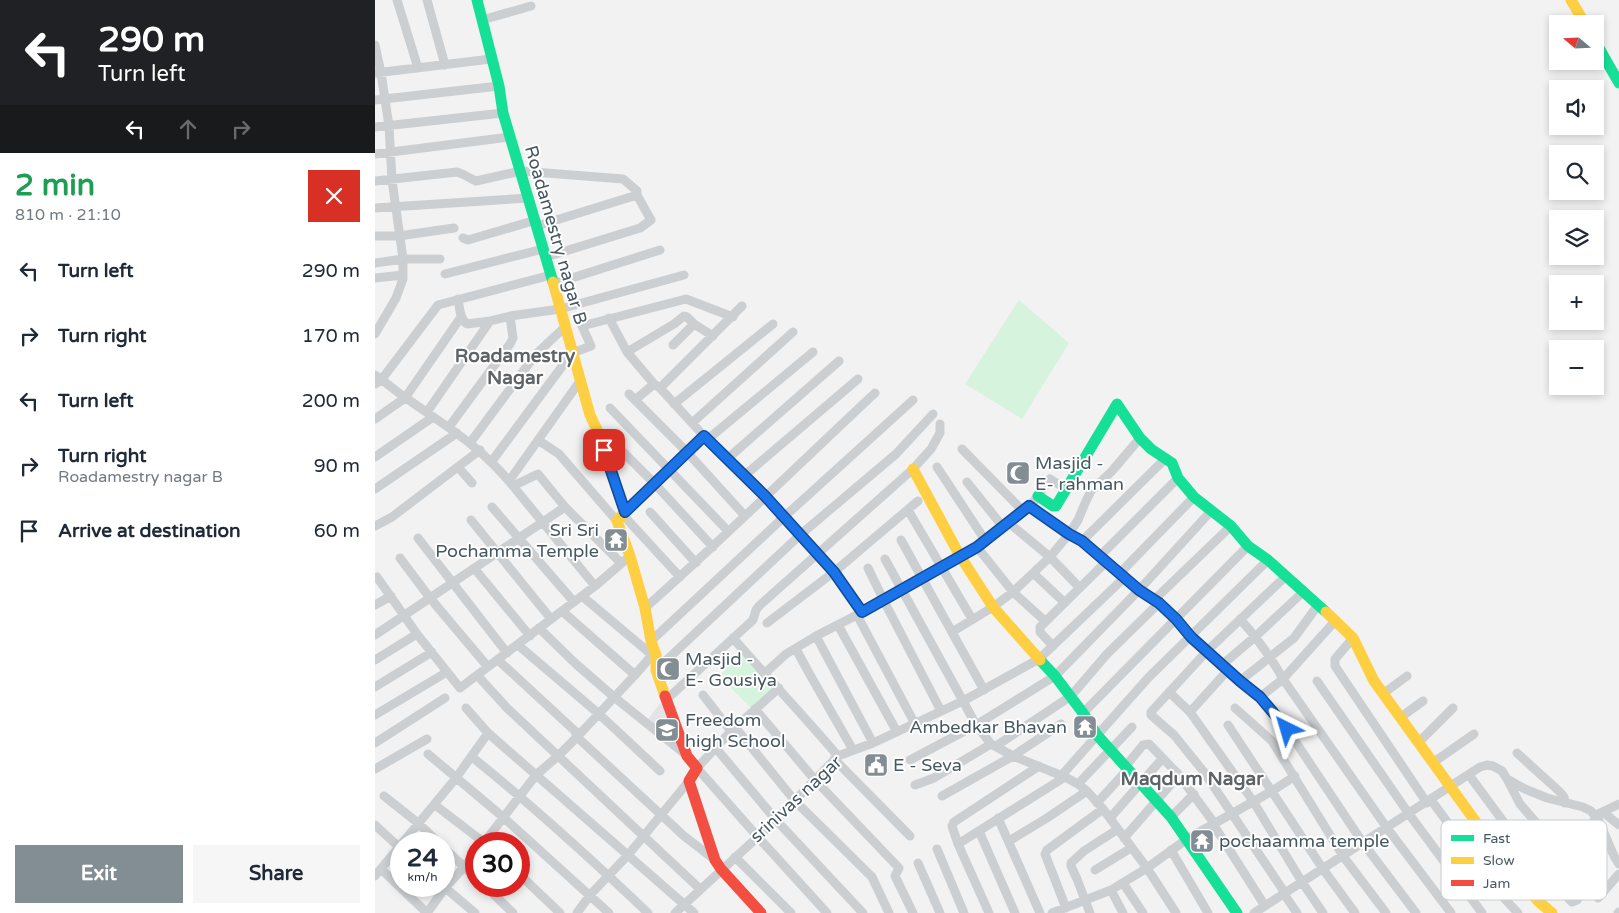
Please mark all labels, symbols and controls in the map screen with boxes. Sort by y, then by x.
north arrow [1549,15,1604,70]
map controls [1549,15,1604,395]
text: 290 m [98,19,205,61]
icon: left [15,20,80,85]
text: Turn left [98,61,186,87]
button: sound [1549,80,1604,135]
icon: left [121,115,149,143]
icon: ahead [174,115,202,143]
icon: right [227,115,255,143]
street label: Roadamestry nagar B [520,143,592,327]
button: search [1549,145,1604,200]
text: 2 min [15,167,95,204]
button: close [308,170,360,222]
text: 810 m · 21:10 [15,205,121,225]
button: layers [1549,210,1604,265]
icon: left [15,257,43,285]
text: Turn left [58,260,134,282]
text: 290 m [302,260,360,282]
button: + [1549,275,1604,330]
icon: right [15,322,43,350]
text: Turn right [58,325,146,347]
text: 170 m [302,325,360,347]
button: − [1549,340,1604,395]
district label: Roadamestry Nagar [455,345,576,390]
icon: left [15,387,43,415]
text: Turn left [58,390,134,412]
text: 200 m [302,390,360,412]
pin [583,429,625,471]
icon: arrive [590,436,618,464]
text: Turn right [58,445,146,467]
icon: right [15,452,43,480]
place label: Masjid - E- rahman [1035,452,1124,495]
text: 90 m [314,455,360,477]
mosque icon: Masjid - E- rahman [1005,460,1031,486]
text: Roadamestry nagar B [58,467,223,487]
icon: arrive [15,517,43,545]
place label: Sri Sri Pochamma Temple [435,519,599,562]
text: Arrive at destination [58,520,241,542]
text: 60 m [314,520,360,542]
temple icon: Sri Sri Pochamma Temple [603,527,629,553]
place label: Masjid - E- Gousiya [685,648,777,691]
mosque icon: Masjid - E- Gousiya [655,656,681,682]
position arrow [1260,702,1312,754]
place label: Freedom high School [685,709,785,752]
temple icon: Ambedkar Bhavan [1072,714,1098,740]
place label: Ambedkar Bhavan [909,716,1067,738]
school or university icon: Freedom high School [654,717,680,743]
street label: srinivas nagar [745,751,847,847]
public building icon: E - Seva [863,752,889,778]
place label: E - Seva [893,754,962,776]
district label: Maqdum Nagar [1121,768,1264,791]
legend [1441,820,1607,900]
temple icon: pochaamma temple [1189,828,1215,854]
place label: pochaamma temple [1219,830,1389,852]
text: Fast [1483,830,1511,847]
speed limit sign: 30 [465,832,530,897]
text: 24 [407,843,438,873]
button: Exit [15,845,183,903]
button: Share [193,845,360,903]
text: Slow [1483,852,1515,869]
text: km/h [407,870,438,884]
text: Jam [1483,875,1510,892]

